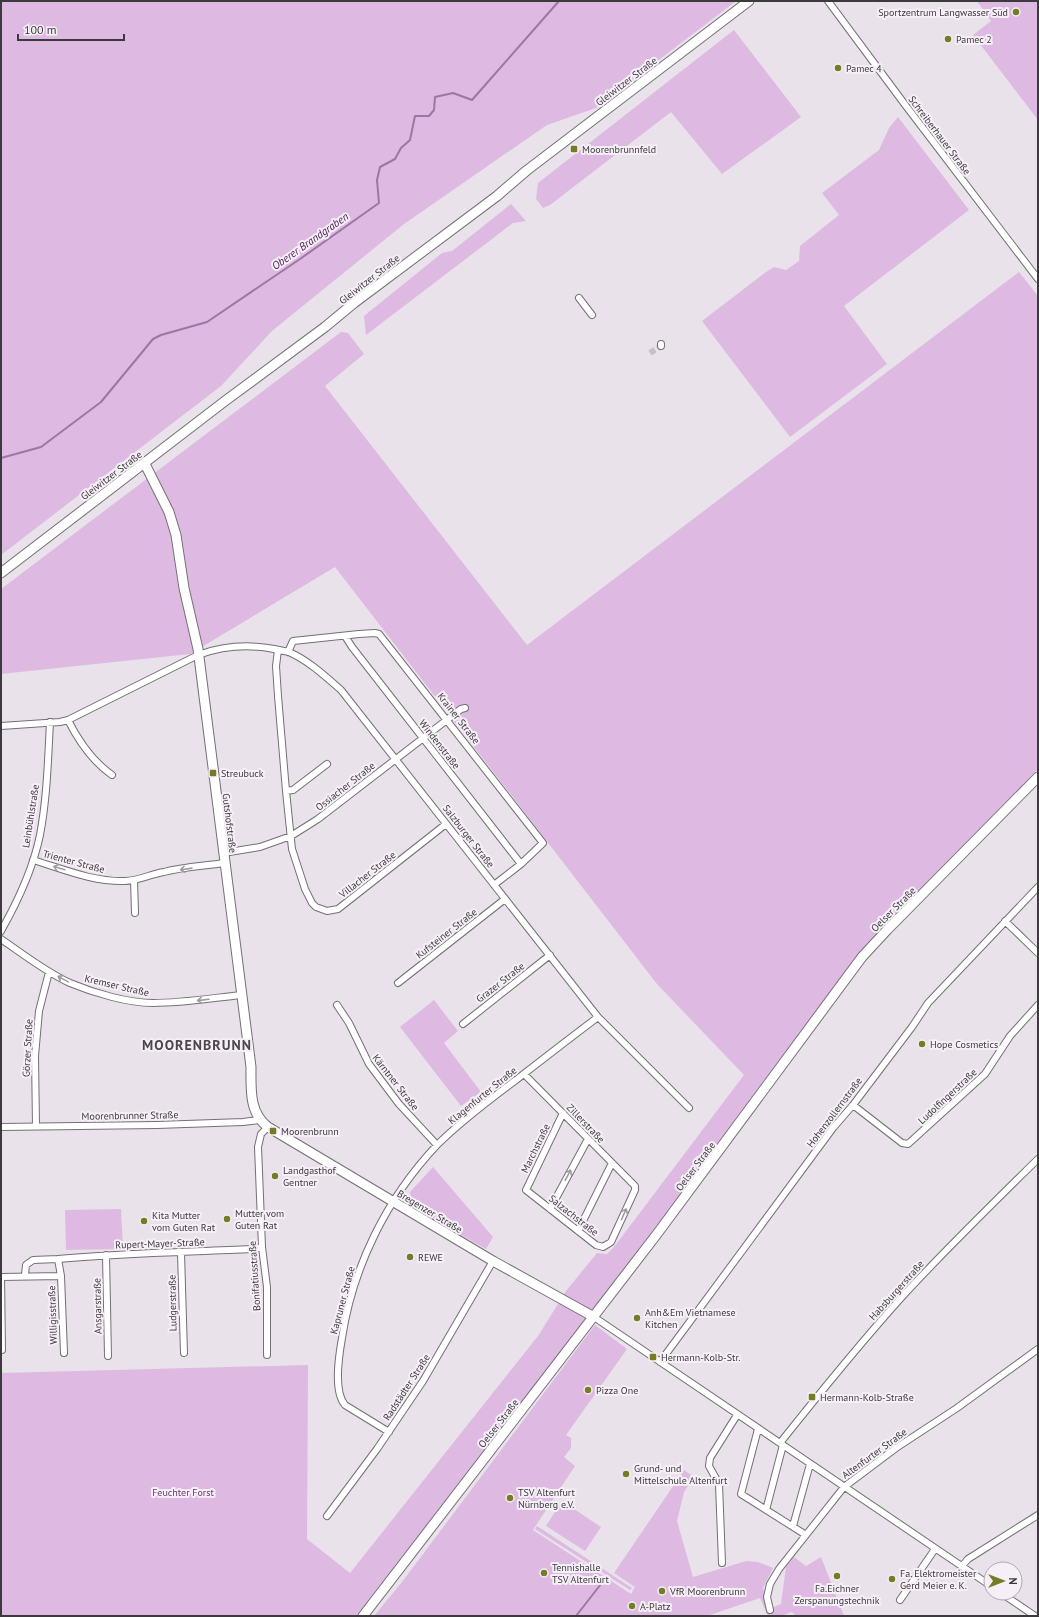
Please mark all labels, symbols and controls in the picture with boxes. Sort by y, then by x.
place label: Sportzentrum Langwasser Süd [878,6,1008,19]
marker: Sportzentrum Langwasser Süd [1011,7,1021,17]
scale bar [18,16,124,42]
text: 100 m [24,22,57,37]
place label: Pamec 2 [956,33,992,46]
marker: Pamec 2 [943,34,953,44]
street label: Gleiwitzer Straße [593,54,660,109]
place label: Pamec 4 [846,62,882,75]
marker: Pamec 4 [833,63,843,73]
street label: Schreiberhauer Straße [906,93,973,177]
place label: Moorenbrunnfeld [582,143,656,156]
marker: Moorenbrunnfeld [569,144,579,154]
water label: Oberer Brandgraben [269,209,351,273]
street label: Gleiwitzer Straße [336,252,402,307]
street label: Gleiwitzer Straße [78,448,145,503]
street label: Krainer Straße [435,690,483,747]
street label: Windenstraße [416,717,463,772]
street label: Ossiacher Straße [313,759,378,814]
place label: Streubuck [221,767,264,780]
marker: Streubuck [208,768,218,778]
street label: Leinbühlstraße [19,783,42,849]
street label: Gutshofstraße [219,793,240,854]
street label: Salzburger Straße [440,802,497,870]
street label: Trienter Straße [41,847,106,876]
street label: Villacher Straße [336,848,398,901]
one-way arrow [53,864,66,871]
one-way arrow [180,865,193,873]
street label: Oelser Straße [868,884,919,935]
street label: Kufsteiner Straße [413,905,480,961]
street label: Grazer Straße [473,959,527,1005]
street label: Kremser Straße [83,972,150,999]
one-way arrow [57,974,69,982]
one-way arrow [197,996,210,1004]
street label: Görzer Straße [19,1019,36,1078]
district label: MOORENBRUNN [142,1036,252,1054]
place label: Hope Cosmetics [930,1038,998,1051]
marker: Hope Cosmetics [917,1039,927,1049]
street label: Kärntner Straße [370,1052,422,1113]
street label: Klagenfurter Straße [445,1064,519,1127]
street label: Ludolfingerstraße [915,1066,979,1127]
street label: Hohenzollernstraße [804,1075,865,1150]
street label: Zillerstraße [564,1101,607,1146]
street label: Moorenbrunner Straße [81,1108,179,1123]
street label: Marchstraße [518,1121,553,1175]
place label: Moorenbrunn [281,1125,339,1138]
marker: Moorenbrunn [268,1126,278,1136]
street label: Oelser Straße [673,1139,718,1193]
place label: Landgasthof Gentner [283,1164,336,1189]
one-way arrow [565,1169,573,1181]
marker: Landgasthof Gentner [270,1171,280,1181]
street label: Bregenzer Straße [395,1187,465,1236]
street label: Salzachstraße [546,1192,601,1239]
place label: Mutter vom Guten Rat [235,1207,284,1232]
place label: Kita Mutter vom Guten Rat [152,1209,216,1234]
one-way arrow [621,1209,628,1221]
marker: Mutter vom Guten Rat [222,1214,232,1224]
marker: Kita Mutter vom Guten Rat [139,1216,149,1226]
street label: Rupert-Mayer-Straße [115,1235,205,1252]
street label: Bonifatiusstraße [246,1241,263,1311]
place label: REWE [418,1251,443,1264]
marker: REWE [405,1252,415,1262]
street label: Habsburgerstraße [866,1258,927,1323]
street label: Kapruner Straße [327,1265,358,1335]
street label: Ludgerstraße [166,1275,179,1331]
street label: Ansgarstraße [91,1278,104,1334]
street label: Willigisstraße [45,1285,60,1345]
place label: Anh&Em Vietnamese Kitchen [645,1306,736,1331]
marker: Anh&Em Vietnamese Kitchen [632,1313,642,1323]
place label: Hermann-Kolb-Str. [661,1351,740,1364]
street label: Radstädter Straße [380,1352,433,1423]
marker: Hermann-Kolb-Str. [648,1352,658,1362]
place label: Pizza One [596,1384,638,1397]
marker: Pizza One [583,1385,593,1395]
place label: Hermann-Kolb-Straße [820,1391,914,1404]
marker: Hermann-Kolb-Straße [807,1392,817,1402]
street label: Oelser Straße [475,1396,521,1450]
street label: Altenfurter Straße [839,1425,909,1481]
place label: Grund- und Mittelschule Altenfurt [634,1462,728,1487]
marker: Grund- und Mittelschule Altenfurt [621,1469,631,1479]
park label: Feuchter Forst [152,1486,214,1499]
place label: TSV Altenfurt Nürnberg e.V. [518,1486,575,1511]
marker: TSV Altenfurt Nürnberg e.V. [505,1493,515,1503]
place label: Tennishalle TSV Altenfurt [552,1561,609,1586]
north arrow [983,1561,1023,1601]
place label: Fa. Elektromeister Gerd Meier e. K. [900,1567,977,1592]
marker: Tennishalle TSV Altenfurt [539,1568,549,1578]
marker: Fa.Eichner Zerspanungstechnik [832,1571,842,1581]
marker: Fa. Elektromeister Gerd Meier e. K. [887,1574,897,1584]
text: N [1006,1577,1020,1585]
place label: Fa.Eichner Zerspanungstechnik [794,1582,880,1607]
place label: VfR Moorenbrunn [669,1585,745,1598]
marker: VfR Moorenbrunn [657,1586,667,1596]
place label: A-Platz [640,1600,670,1613]
marker: A-Platz [627,1601,637,1611]

